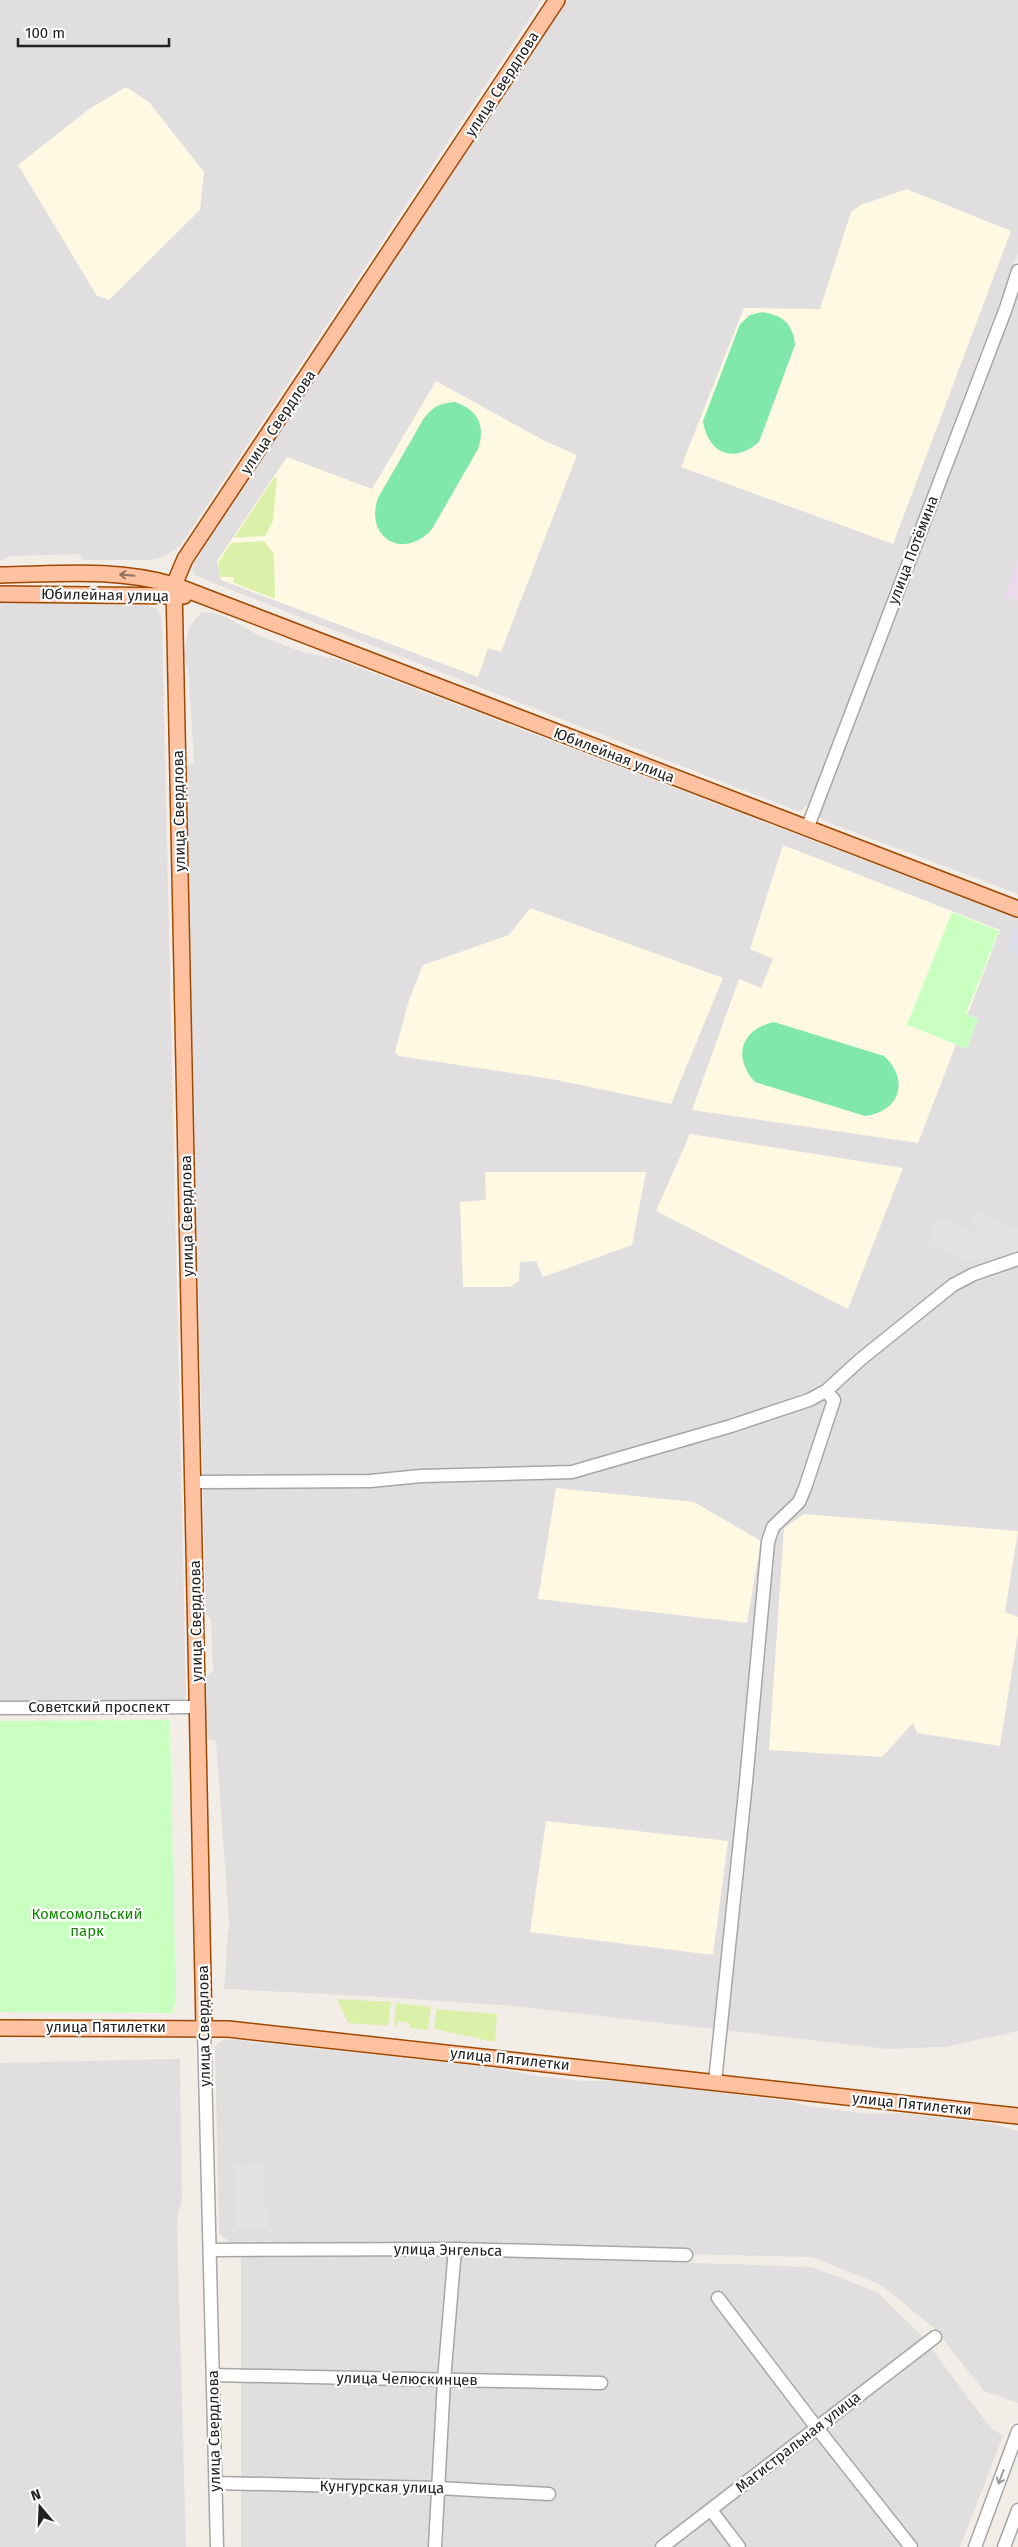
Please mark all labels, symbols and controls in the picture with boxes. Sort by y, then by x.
scale bar [18,15,169,47]
text: 100 m [25,24,65,42]
street label: улица Свердлова [461,28,543,140]
street label: улица Свердлова [237,367,319,477]
street label: улица Потёмина [884,493,942,607]
one-way arrow [119,570,135,579]
street label: Юбилейная улица [41,585,169,605]
street label: Юбилейная улица [551,724,677,786]
street label: улица Свердлова [169,750,189,872]
street label: улица Свердлова [177,1155,197,1277]
street label: улица Свердлова [186,1560,206,1682]
street label: Советский проспект [28,1698,170,1716]
park label: Комсомольский парк [31,1905,143,1940]
street label: улица Свердлова [194,1965,214,2087]
street label: улица Пятилетки [46,2018,166,2036]
street label: улица Пятилетки [449,2044,571,2074]
street label: улица Пятилетки [851,2089,973,2119]
street label: улица Энгельса [394,2240,502,2260]
street label: улица Челюскинцев [336,2369,478,2389]
street label: улица Свердлова [204,2370,224,2492]
street label: Магистральная улица [732,2388,864,2496]
one-way arrow [996,2469,1005,2484]
street label: Кунгурская улица [320,2477,444,2497]
north arrow [15,2482,65,2532]
text: N [29,2486,43,2505]

